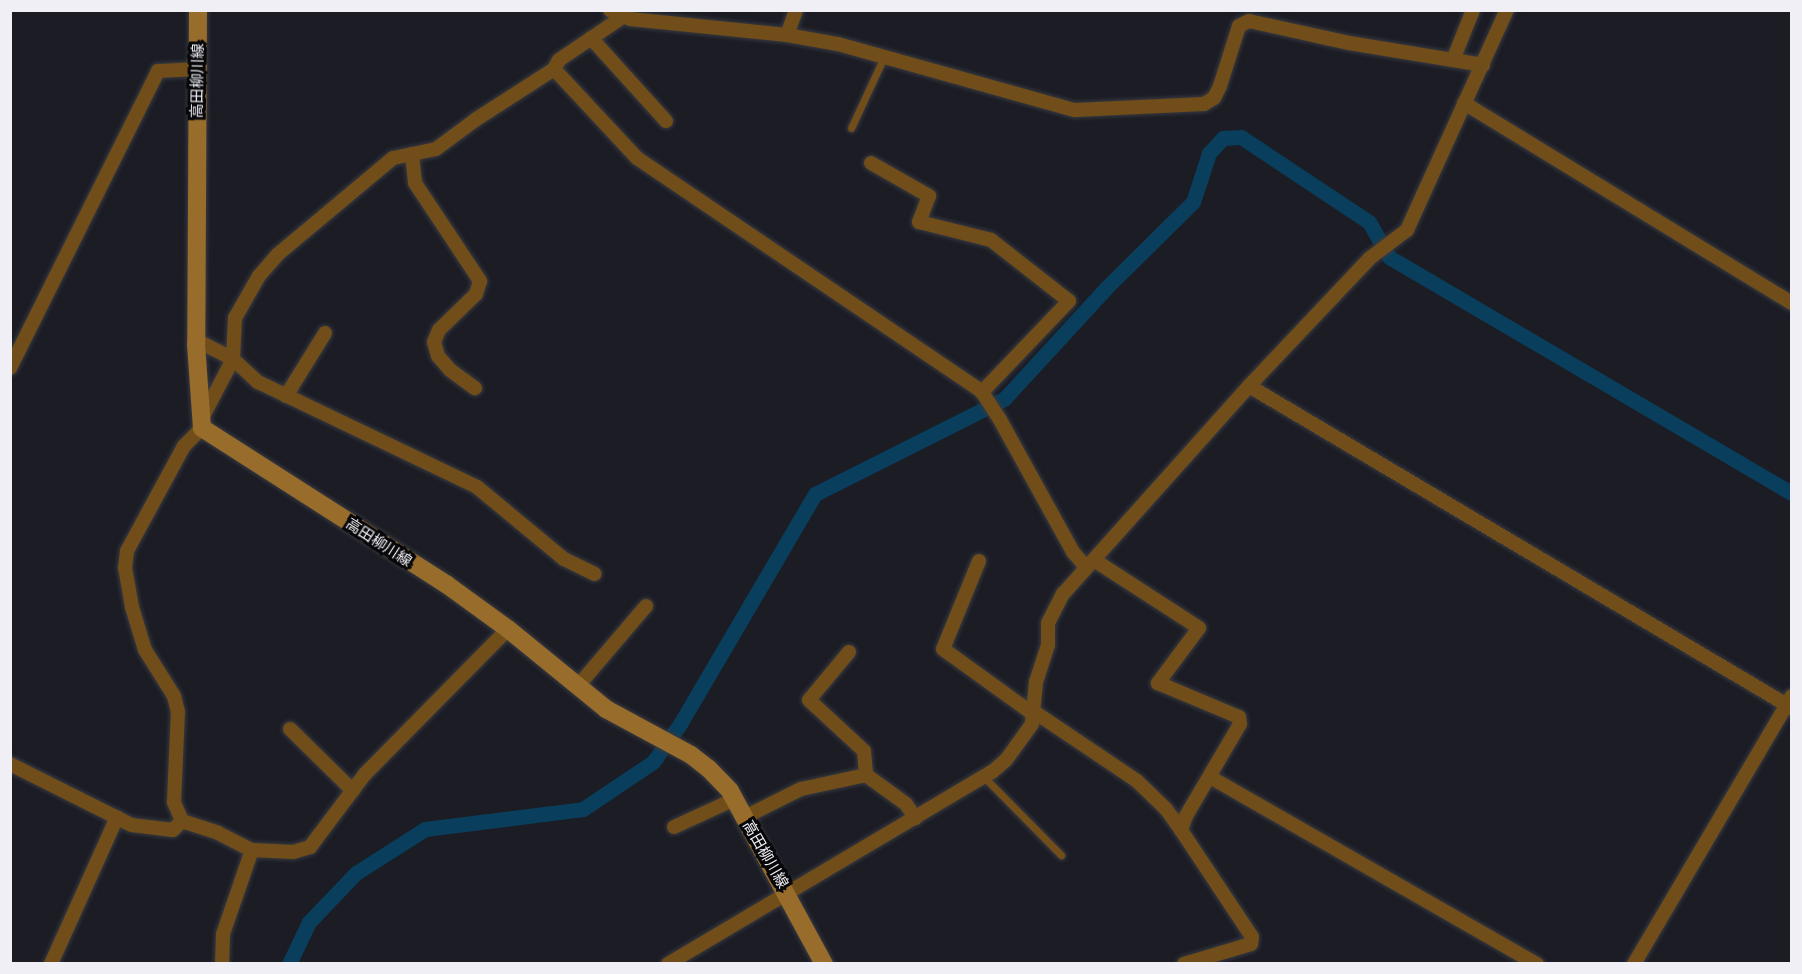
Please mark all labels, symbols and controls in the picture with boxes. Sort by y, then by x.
street label: 高田柳川線 [187,43,207,119]
street label: 高田柳川線 [343,514,415,570]
street label: 高田柳川線 [739,817,793,891]

